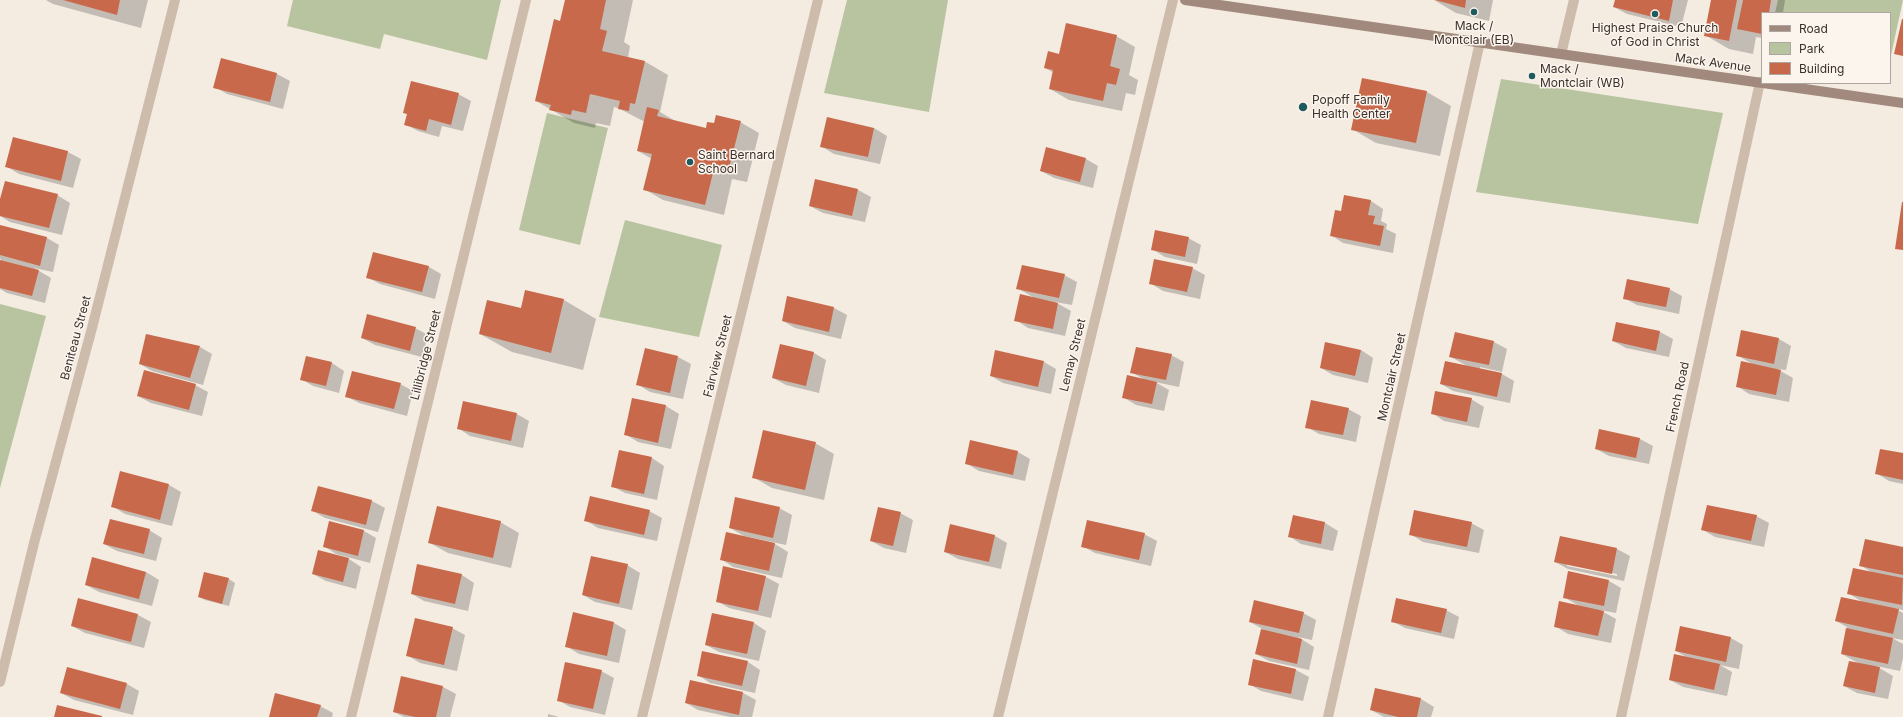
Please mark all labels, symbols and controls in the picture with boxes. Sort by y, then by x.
marker: Mack / Montclair (EB) [1469,7,1479,17]
marker: Highest Praise Church of God in Christ [1650,9,1660,19]
legend [1761,12,1891,84]
place label: Mack / Montclair (EB) [1434,19,1514,47]
place label: Highest Praise Church of God in Christ [1592,21,1718,49]
text: Road [1799,21,1828,36]
text: Park [1799,41,1825,56]
street label: Mack Avenue [1674,51,1752,75]
text: Building [1799,61,1844,76]
place label: Mack / Montclair (WB) [1540,62,1625,90]
marker: Mack / Montclair (WB) [1527,71,1537,81]
place label: Popoff Family Health Center [1312,93,1390,121]
marker: Popoff Family Health Center [1297,101,1309,113]
place label: Saint Bernard School [698,148,775,176]
marker: Saint Bernard School [685,157,695,167]
street label: Beniteau Street [58,294,94,382]
street label: Lillibridge Street [408,308,444,402]
street label: Fairview Street [701,313,735,399]
street label: Lemay Street [1057,317,1089,393]
street label: Montclair Street [1375,331,1409,423]
street label: French Road [1664,361,1692,433]

